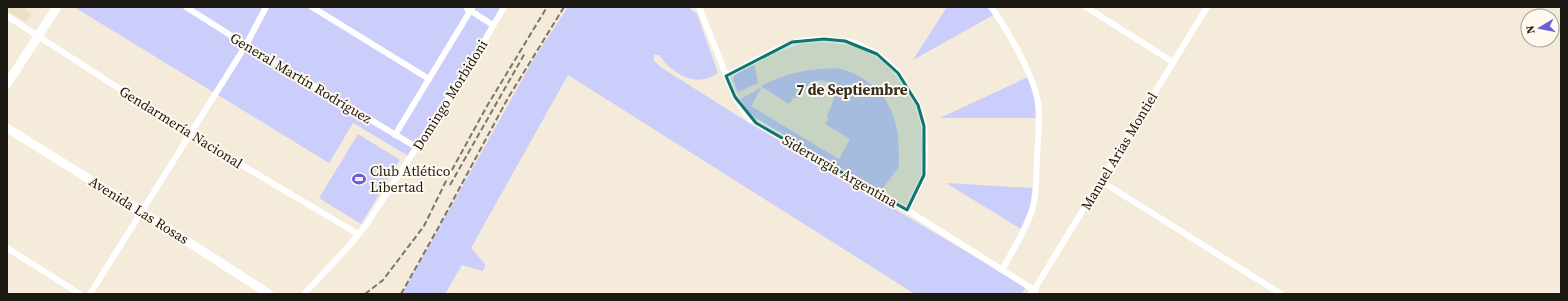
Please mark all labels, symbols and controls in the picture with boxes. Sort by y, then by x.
north arrow [1520,8,1560,48]
text: N [1523,24,1539,35]
street label: General Martín Rodríguez [226,28,376,129]
street label: Domingo Morbidoni [408,36,492,154]
district label: 7 de Septiembre [796,79,908,100]
street label: Gendarmería Nacional [116,81,246,173]
street label: Manuel Arias Montiel [1076,88,1162,214]
street label: Siderurgia Argentina [779,130,902,213]
place label: Club Atlético Libertad [370,161,451,197]
street label: Avenida Las Rosas [85,171,193,249]
sports icon: Club Atlético Libertad [351,171,367,187]

